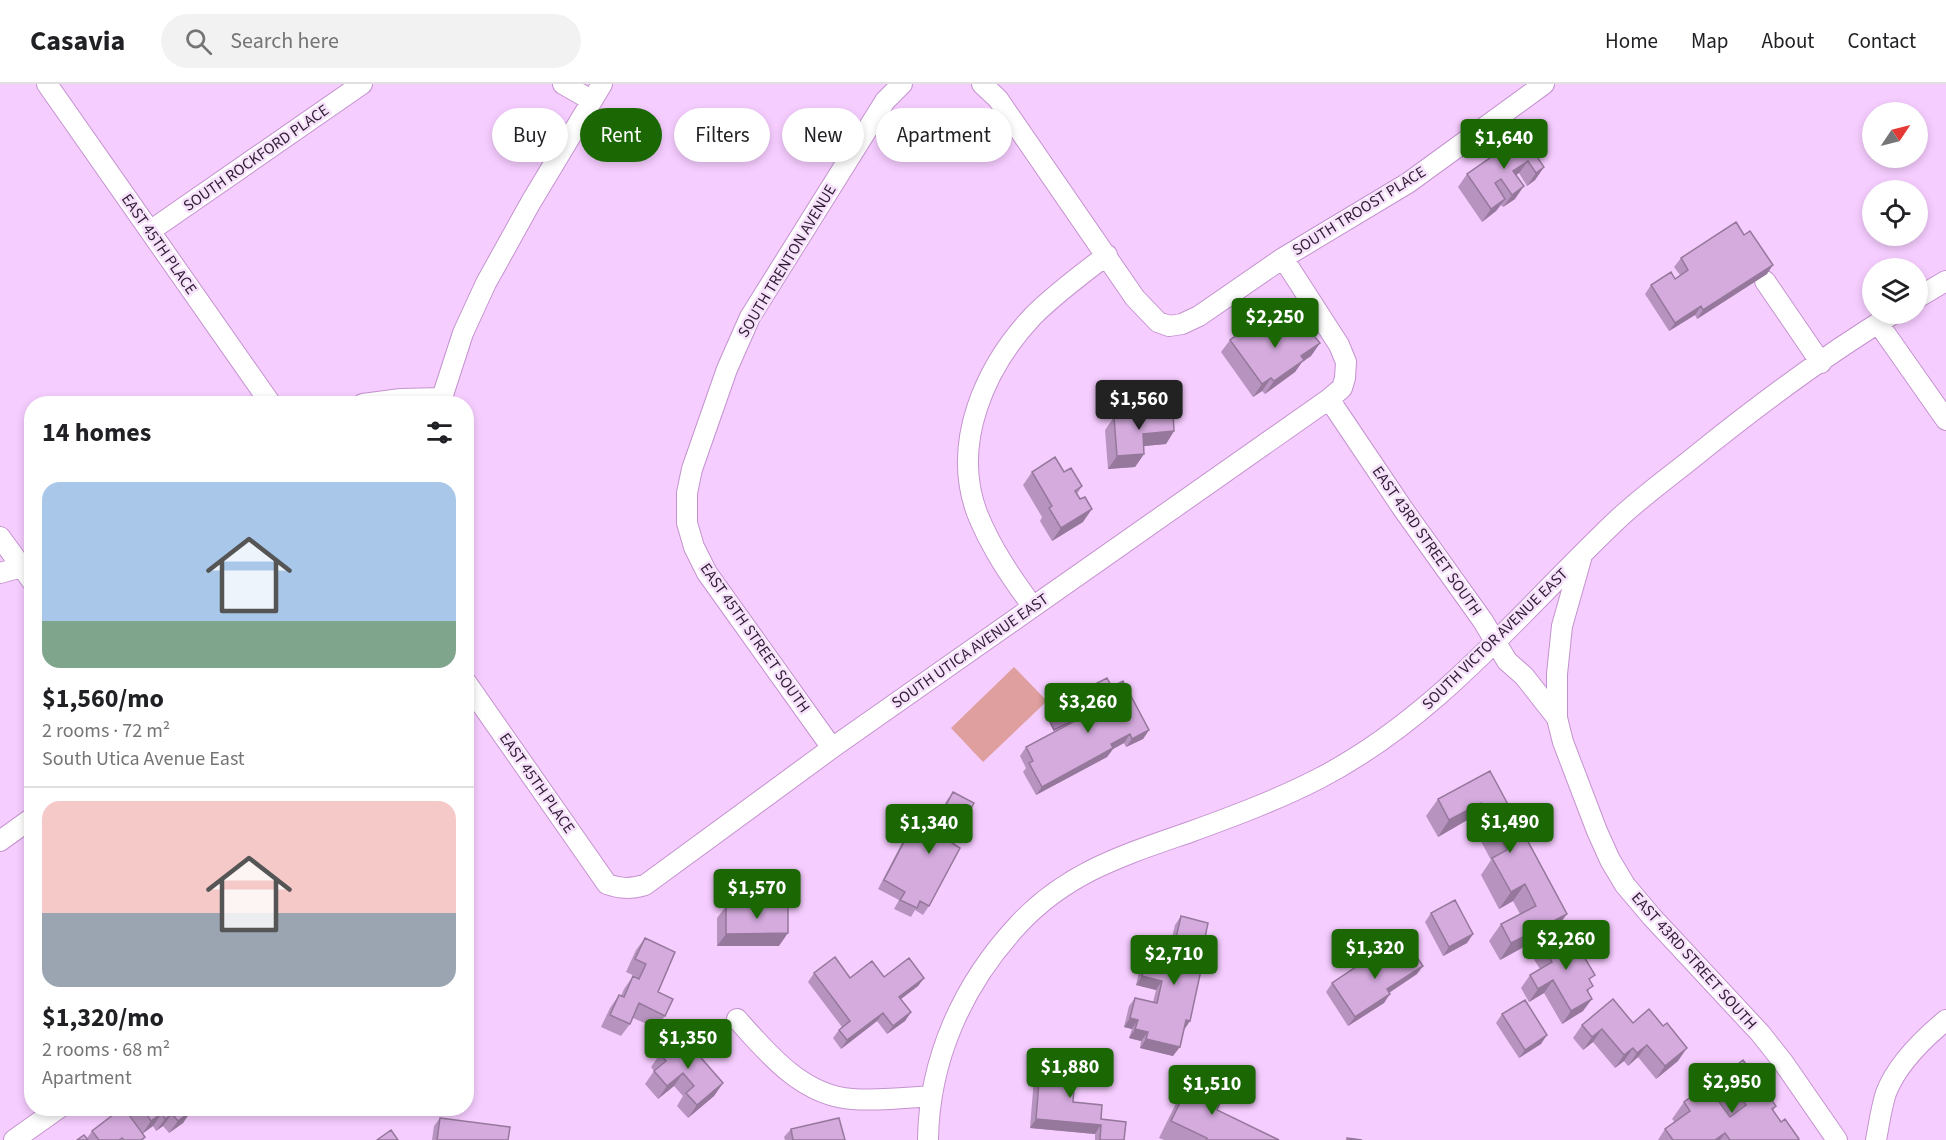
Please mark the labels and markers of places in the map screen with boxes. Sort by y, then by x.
pin: $1,640 [1455,119,1553,170]
pin: $2,250 [1226,298,1324,349]
pin: $1,560 [1090,380,1188,431]
pin: $3,260 [1039,683,1137,734]
pin: $1,490 [1461,803,1559,854]
pin: $1,340 [880,804,978,855]
pin: $1,570 [708,869,806,920]
pin: $2,260 [1517,920,1615,971]
pin: $1,320 [1326,929,1424,980]
pin: $2,710 [1125,935,1223,986]
pin: $1,350 [639,1019,737,1070]
pin: $1,880 [1021,1048,1119,1099]
pin: $2,950 [1683,1063,1781,1114]
pin: $1,510 [1163,1065,1261,1116]

